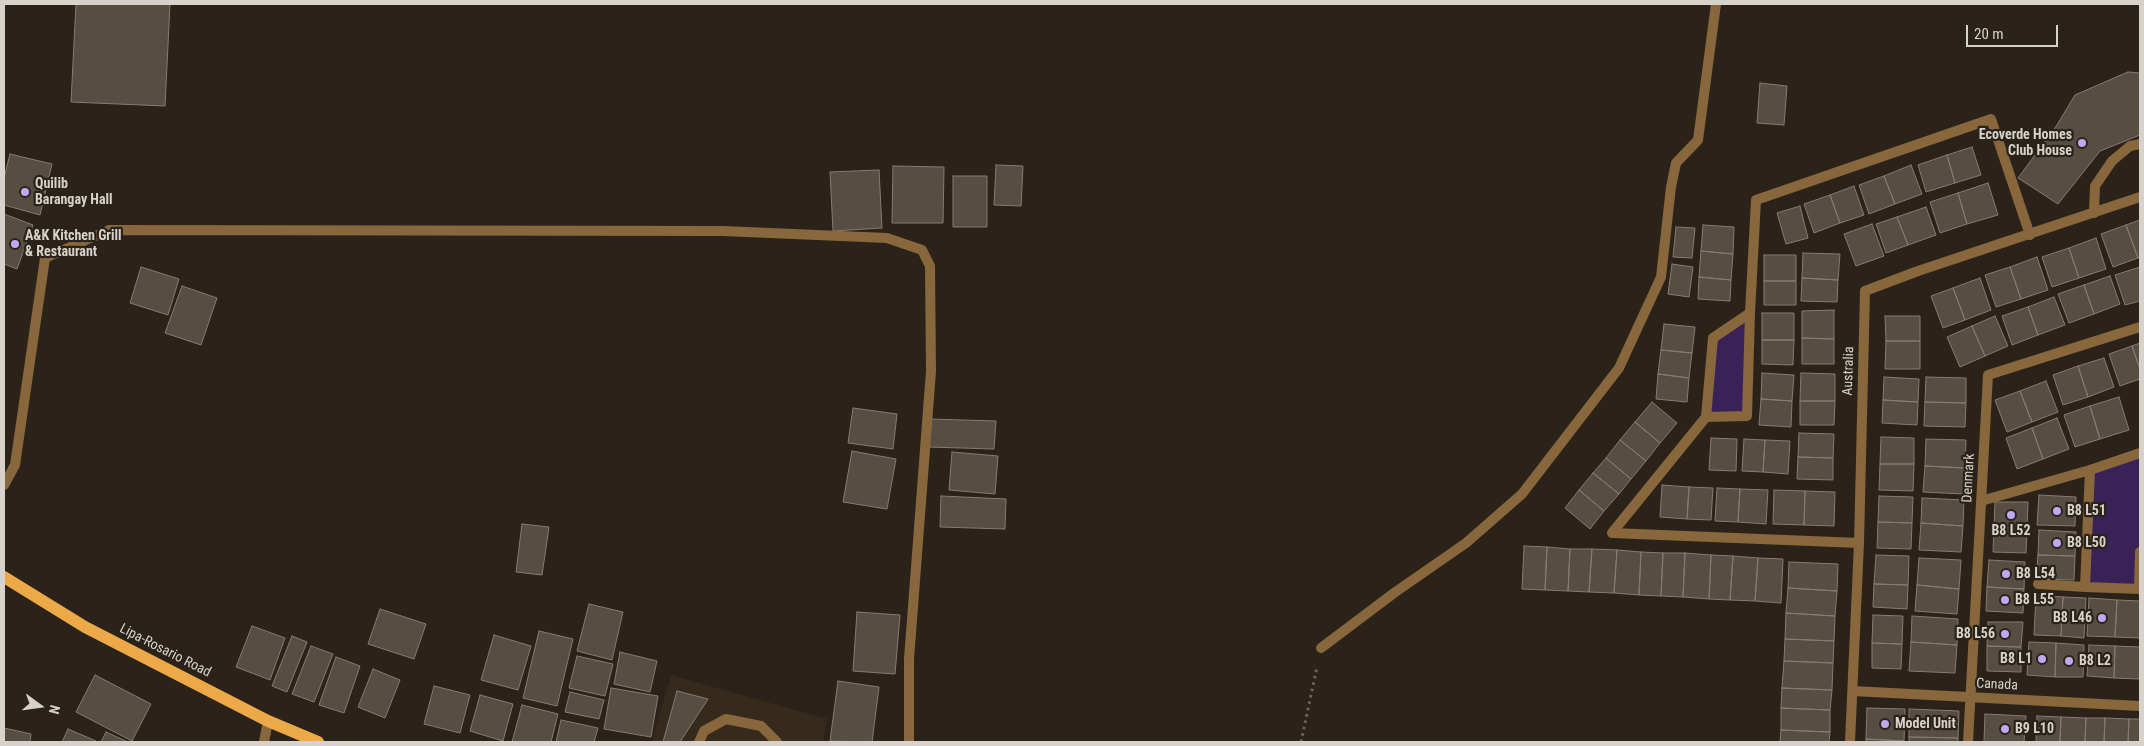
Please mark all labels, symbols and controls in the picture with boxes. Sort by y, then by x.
scale bar [1969,15,2062,47]
text: 20 m [1974,25,2004,43]
place label: Ecoverde Homes Club House [1979,127,2072,160]
marker: Ecoverde Homes Club House [2076,137,2088,149]
place label: Quilib Barangay Hall [35,176,113,208]
marker: Quilib Barangay Hall [19,186,31,198]
place label: A&K Kitchen Grill & Restaurant [25,228,122,260]
marker: A&K Kitchen Grill & Restaurant [9,238,21,250]
street label: Australia [1840,346,1858,396]
street label: Denmark [1959,453,1979,503]
place label: B8 L51 [2067,503,2106,519]
marker: B8 L51 [2051,505,2063,517]
marker: B8 L52 [2005,509,2017,521]
place label: B8 L52 [1991,523,2031,539]
place label: B8 L50 [2067,535,2106,551]
marker: B8 L50 [2051,537,2063,549]
place label: B8 L54 [2016,566,2055,582]
marker: B8 L54 [2000,568,2012,580]
place label: B8 L55 [2015,592,2054,608]
marker: B8 L55 [1999,594,2011,606]
place label: B8 L46 [2053,610,2092,626]
marker: B8 L46 [2096,612,2108,624]
street label: Lipa-Rosario Road [116,621,214,681]
place label: B8 L56 [1956,626,1995,642]
marker: B8 L56 [1999,628,2011,640]
place label: B8 L1 [2000,651,2032,667]
marker: B8 L1 [2036,653,2048,665]
place label: B8 L2 [2079,653,2111,669]
marker: B8 L2 [2063,655,2075,667]
street label: Canada [1976,676,2018,694]
north arrow [15,681,65,731]
text: N [46,704,63,716]
place label: Model Unit [1895,716,1956,732]
marker: Model Unit [1879,718,1891,730]
place label: B9 L10 [2015,721,2054,737]
marker: B9 L10 [1999,723,2011,735]

